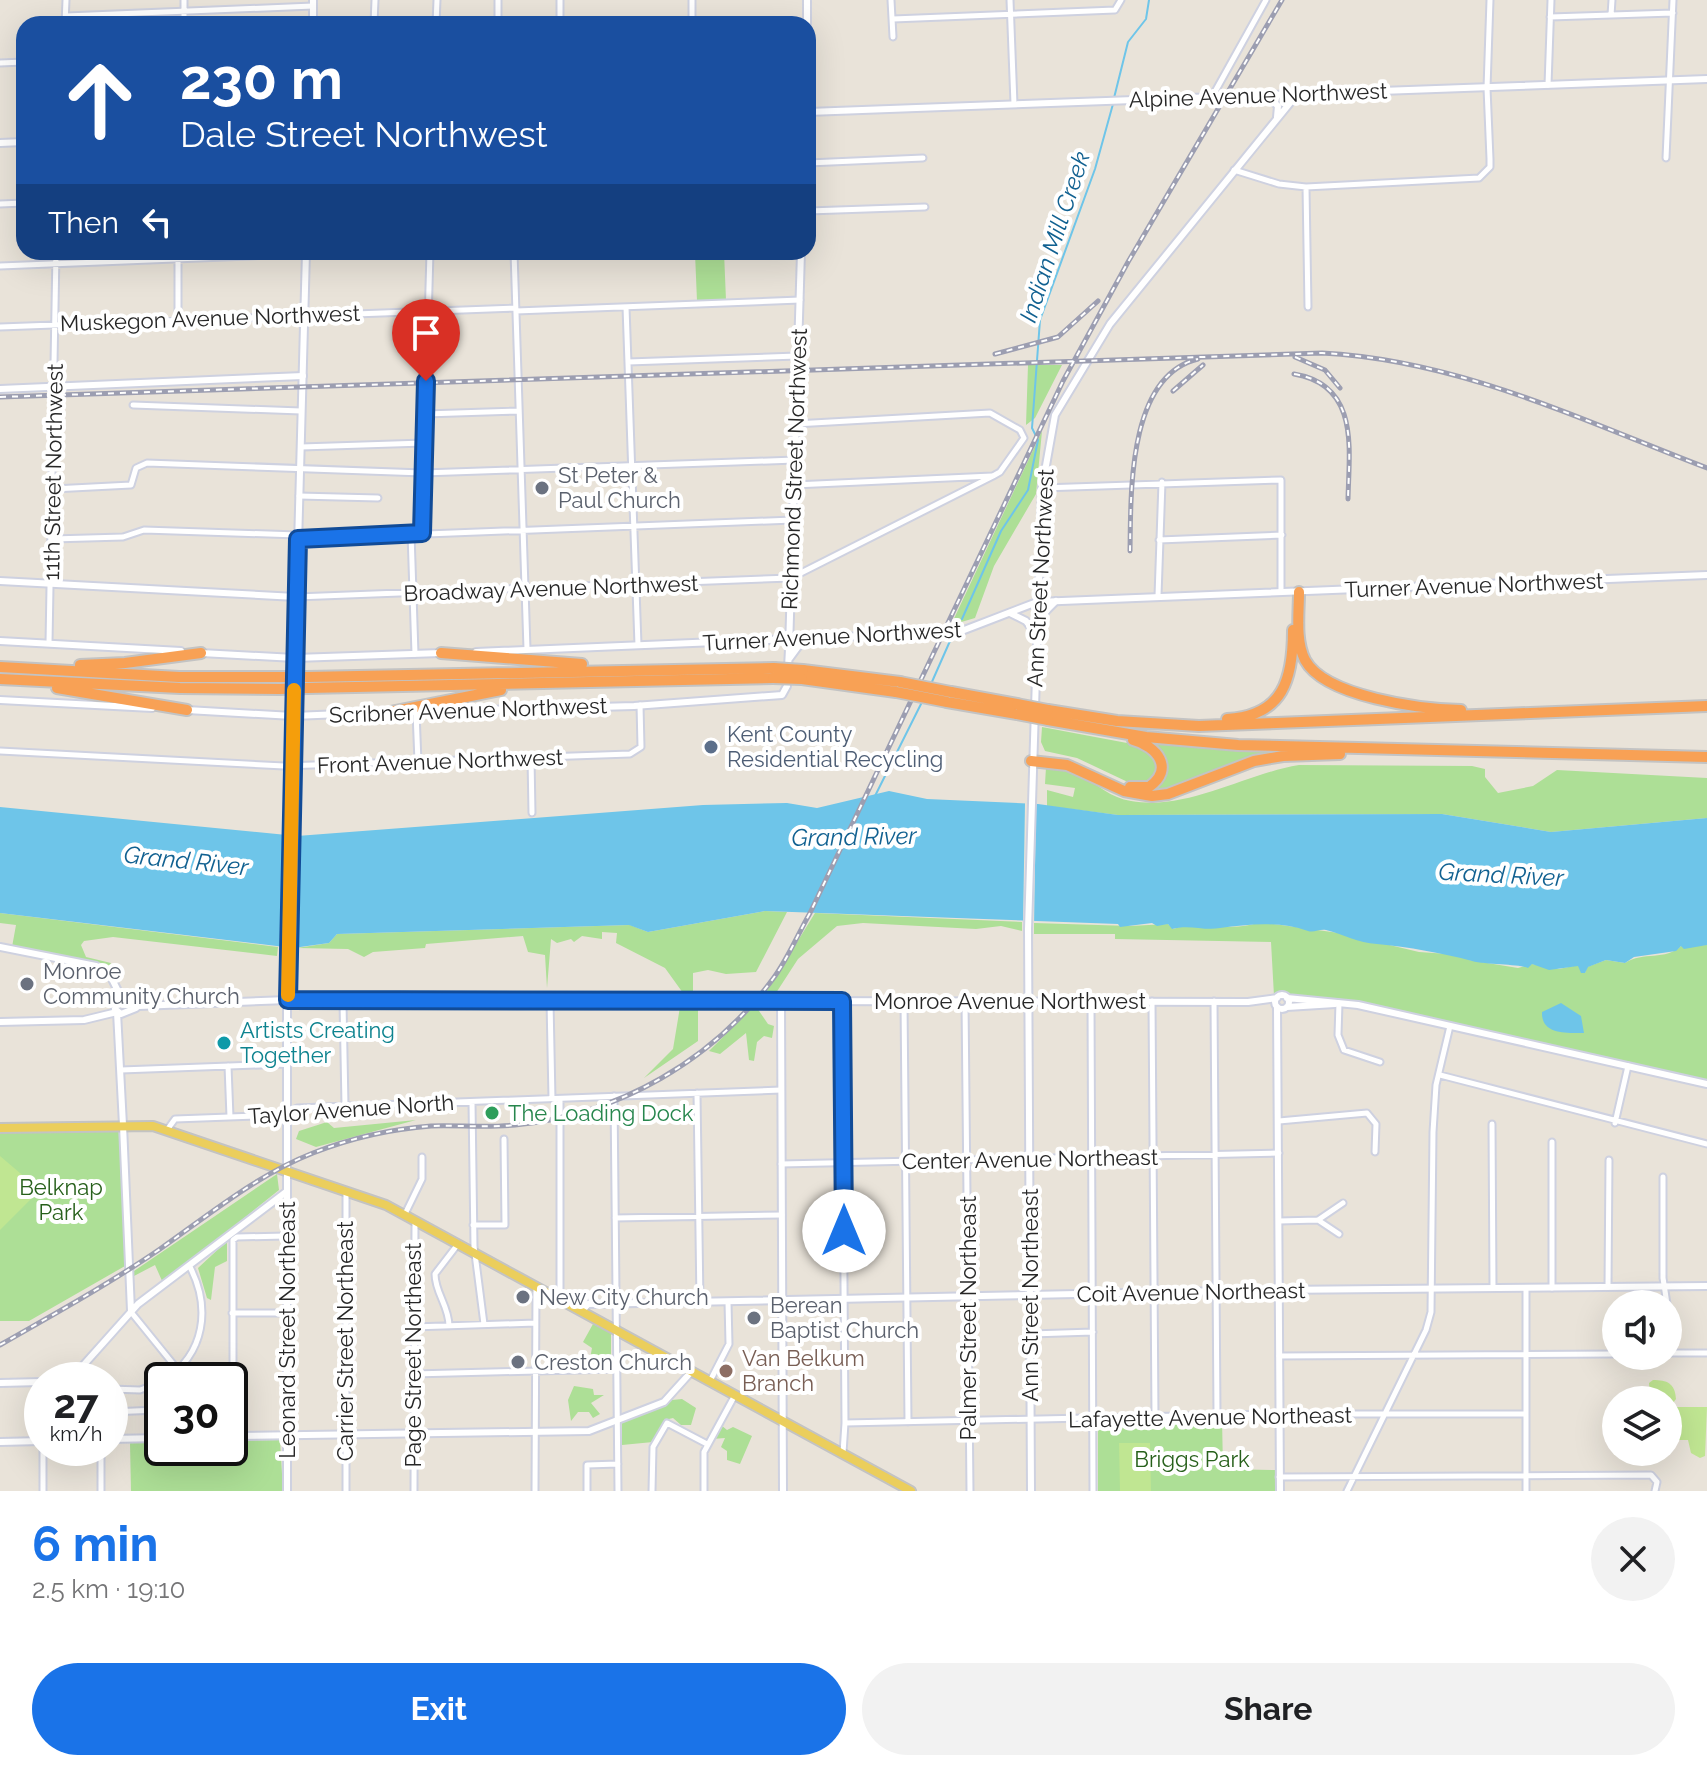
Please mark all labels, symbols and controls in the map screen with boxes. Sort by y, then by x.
text: 230 m [180,46,343,112]
icon: ahead [48,48,152,152]
street label: Alpine Avenue Northwest [1128,77,1388,113]
text: Dale Street Northwest [180,113,548,155]
water label: Indian Mill Creek [1013,148,1096,326]
icon: left [135,200,179,244]
text: Then [48,205,119,240]
pin [392,299,460,381]
street label: Muskegon Avenue Northwest [60,300,361,336]
icon: arrive [404,311,448,355]
street label: Richmond Street Northwest [776,327,812,610]
street label: 11th Street Northwest [38,363,68,581]
place label: St Peter & Paul Church [558,462,681,513]
street label: Ann Street Northwest [1021,468,1059,688]
marker: St Peter & Paul Church [533,479,551,497]
street label: Turner Avenue Northwest [1344,567,1604,603]
street label: Broadway Avenue Northwest [403,570,700,606]
street label: Turner Avenue Northwest [702,616,963,656]
street label: Scribner Avenue Northwest [329,692,608,728]
place label: Kent County Residential Recycling [727,721,943,772]
marker: Kent County Residential Recycling [702,738,720,756]
street label: Front Avenue Northwest [316,744,564,778]
water label: Grand River [791,821,918,852]
water label: Grand River [122,840,251,882]
water label: Grand River [1438,857,1565,892]
place label: Monroe Community Church [43,958,240,1009]
marker: Monroe Community Church [18,975,36,993]
street label: Monroe Avenue Northwest [874,988,1147,1014]
place label: Artists Creating Together [240,1017,395,1068]
marker: Artists Creating Together [215,1034,233,1052]
street label: Taylor Avenue North [247,1089,455,1129]
place label: The Loading Dock [508,1100,694,1126]
marker: The Loading Dock [483,1104,501,1122]
street label: Center Avenue Northeast [902,1144,1159,1174]
park label: Belknap Park [19,1174,103,1225]
street label: Ann Street Northeast [1017,1188,1043,1402]
position arrow [802,1189,886,1273]
street label: Palmer Street Northeast [955,1195,981,1440]
street label: Leonard Street Northeast [274,1201,300,1459]
street label: Carrier Street Northeast [332,1220,358,1461]
street label: Page Street Northeast [400,1242,426,1467]
street label: Coit Avenue Northeast [1076,1277,1306,1307]
place label: New City Church [539,1284,709,1310]
marker: New City Church [514,1288,532,1306]
map controls [1602,1290,1682,1466]
button: sound [1602,1290,1682,1370]
place label: Berean Baptist Church [770,1292,919,1343]
marker: Berean Baptist Church [745,1309,763,1327]
place label: Van Belkum Branch [742,1345,865,1396]
place label: Creston Church [534,1349,692,1375]
marker: Creston Church [509,1353,527,1371]
speed limit sign: 30 [144,1362,248,1466]
marker: Van Belkum Branch [717,1362,735,1380]
text: 27 [53,1380,98,1427]
button: layers [1602,1386,1682,1466]
street label: Lafayette Avenue Northeast [1068,1402,1353,1432]
text: km/h [50,1422,102,1446]
park label: Briggs Park [1134,1446,1250,1472]
text: 6 min [32,1516,159,1572]
button: close [1591,1517,1675,1601]
text: 2.5 km · 19:10 [32,1574,185,1604]
button: Exit [32,1663,846,1755]
button: Share [862,1663,1675,1755]

